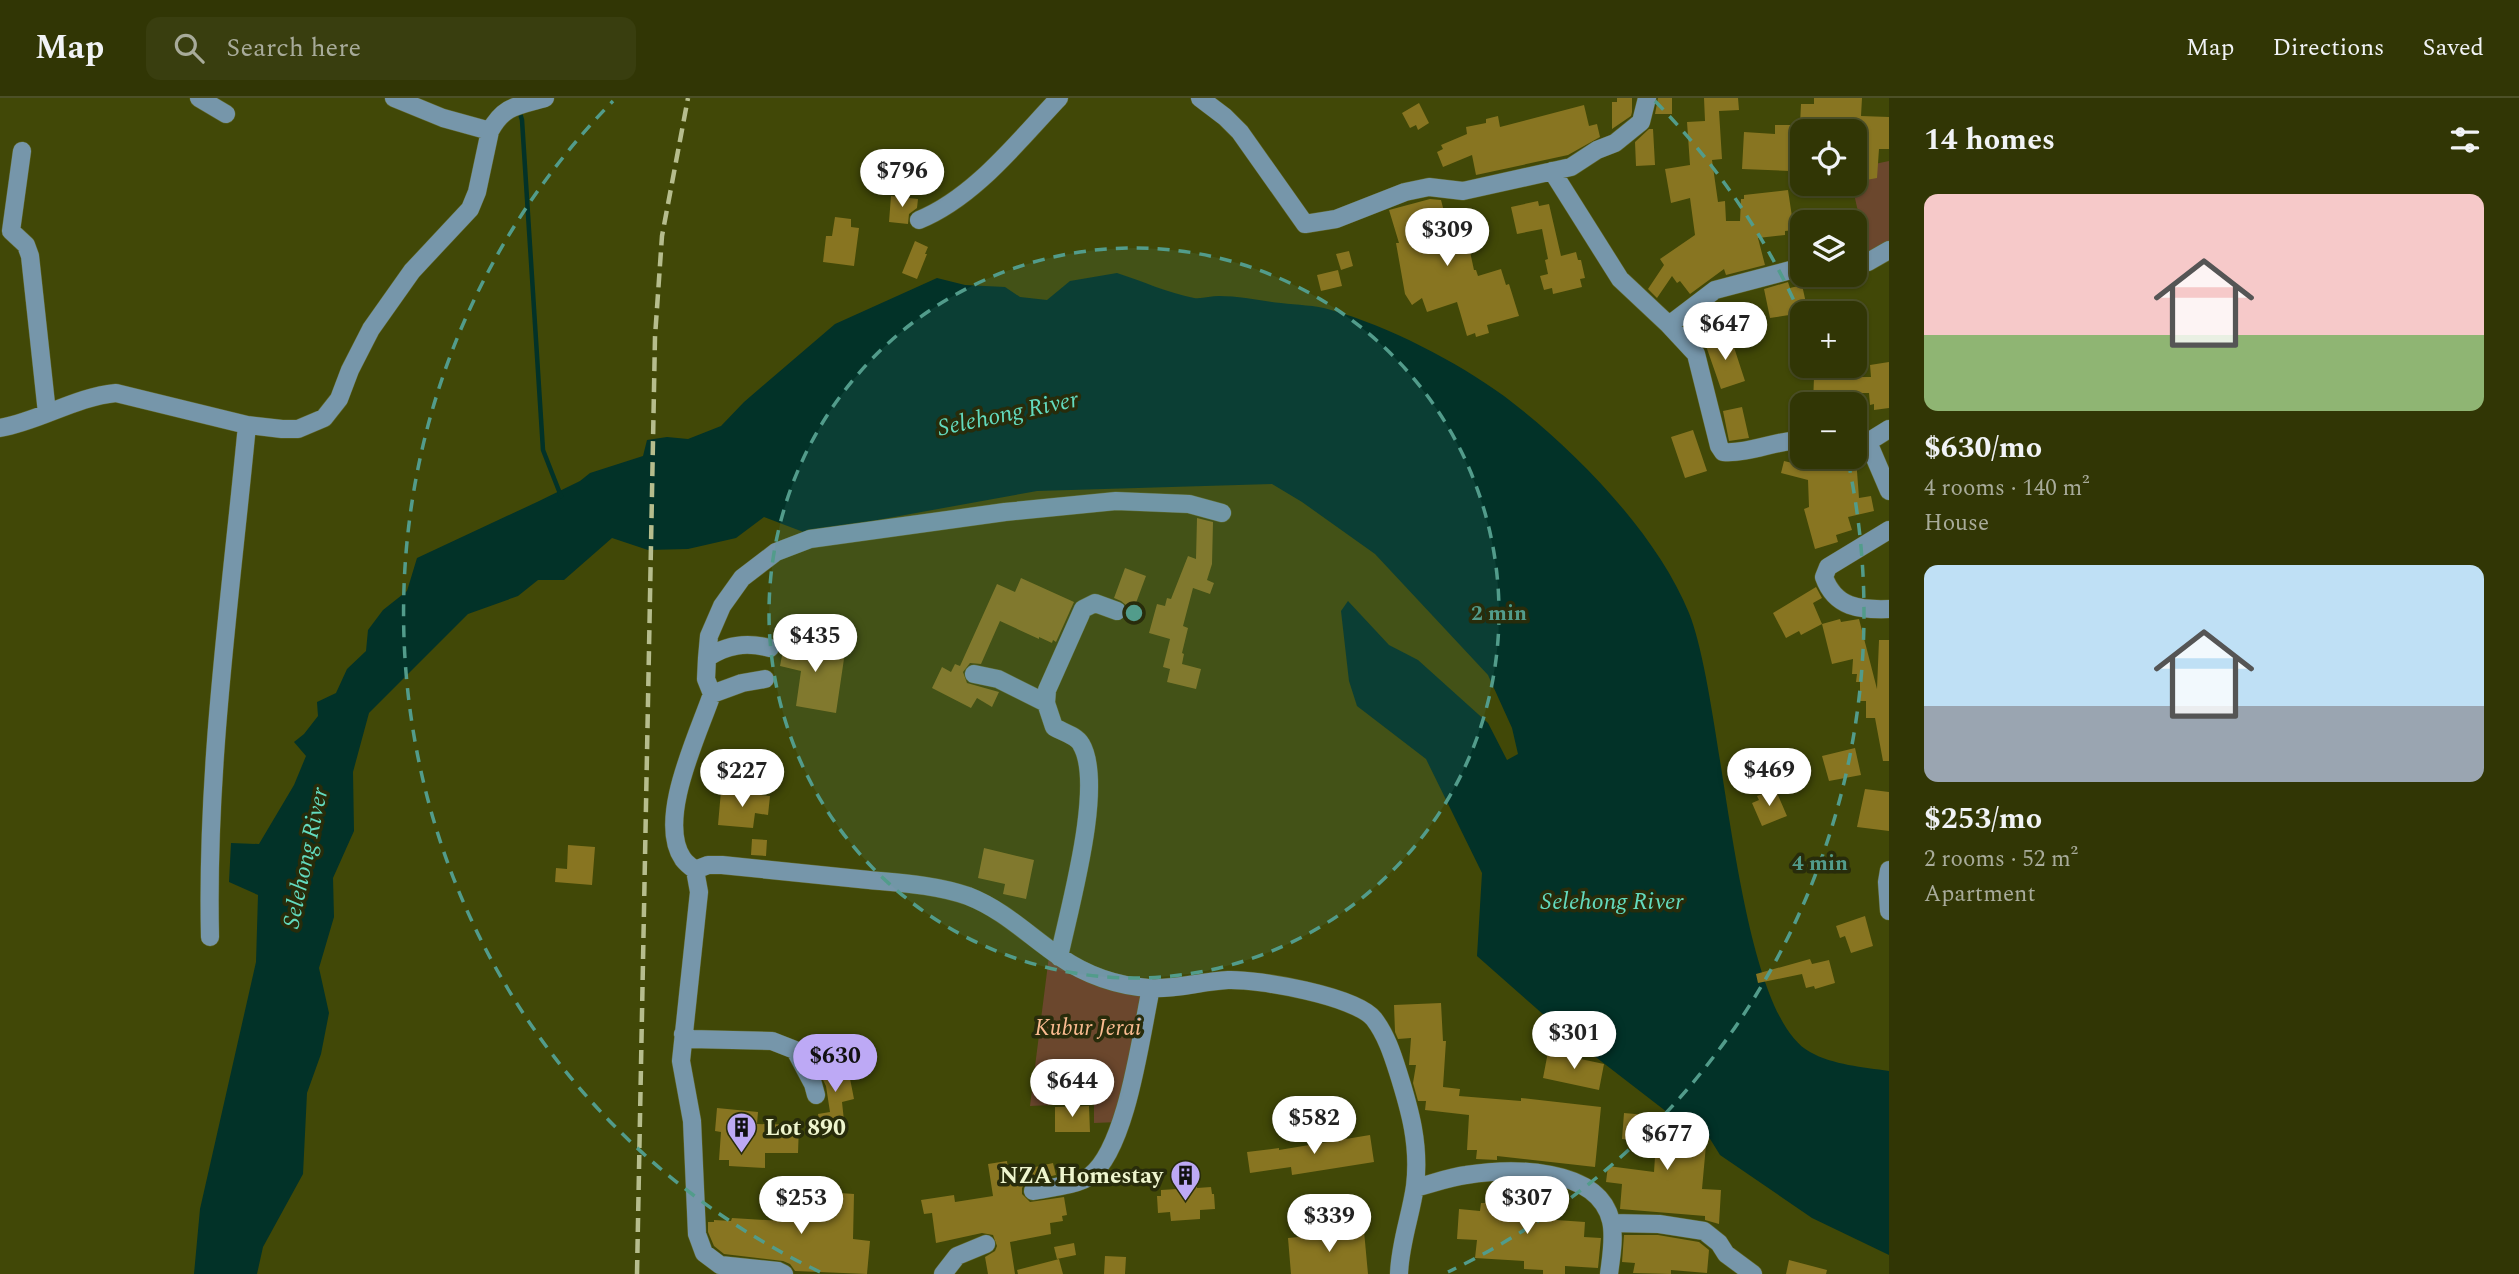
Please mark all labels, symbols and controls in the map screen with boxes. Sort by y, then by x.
search box [146,17,636,80]
text: Map [35,23,104,73]
text: Search here [226,28,361,68]
icon: search [170,29,208,67]
text: Map [2186,30,2234,66]
text: Directions [2272,30,2384,66]
text: Saved [2422,30,2484,66]
text: 14 homes [1924,117,2055,163]
map controls [1790,119,1867,469]
button: locate [1790,119,1867,196]
icon: filters [2446,121,2484,159]
pin: $796 [861,150,943,209]
text: $796 [876,154,928,189]
pin: $309 [1406,208,1488,268]
button: layers [1790,210,1867,287]
text: $309 [1421,213,1473,248]
icon: home [2141,240,2267,366]
button: + [1790,301,1867,378]
pin: $647 [1684,302,1766,362]
text: $647 [1699,307,1751,342]
water label: Selehong River [934,381,1082,446]
button: − [1790,392,1867,469]
text: $630/mo [1924,425,2042,471]
text: 4 rooms · 140 m² [1924,471,2090,506]
text: House [1924,506,1989,541]
text: 2 min [1471,598,1527,630]
centre of rings [1122,601,1146,625]
icon: home [2141,611,2267,737]
pin: $435 [774,614,856,674]
text: $435 [789,619,841,654]
pin: $469 [1728,748,1810,808]
pin: $227 [701,750,783,809]
text: $469 [1743,753,1795,788]
text: $227 [716,754,768,789]
water label: Selehong River [274,784,339,932]
text: $253/mo [1924,796,2042,842]
text: 2 rooms · 52 m² [1924,842,2078,877]
text: 4 min [1792,848,1848,880]
text: Apartment [1924,877,2036,912]
water label: Selehong River [1540,884,1684,920]
park label: Kubur Jerai [1035,1011,1141,1046]
pin: $301 [1533,1012,1615,1071]
text: $301 [1548,1016,1600,1051]
pin: $630 [794,1034,876,1094]
text: $630 [809,1039,861,1074]
pin: $644 [1031,1060,1113,1119]
text: $644 [1046,1064,1098,1099]
pin: $582 [1273,1096,1355,1156]
text: $582 [1288,1101,1340,1136]
building icon: Lot 890 [725,1111,759,1155]
place label: Lot 890 [765,1111,846,1146]
pin: $677 [1626,1112,1708,1172]
text: $677 [1641,1117,1693,1152]
place label: NZA Homestay [1000,1159,1164,1194]
building icon: NZA Homestay [1169,1159,1203,1203]
pin: $253 [760,1176,842,1236]
pin: $307 [1486,1176,1568,1236]
text: $253 [775,1181,827,1216]
text: $307 [1501,1181,1553,1216]
pin: $339 [1288,1194,1370,1254]
text: $339 [1303,1199,1355,1234]

